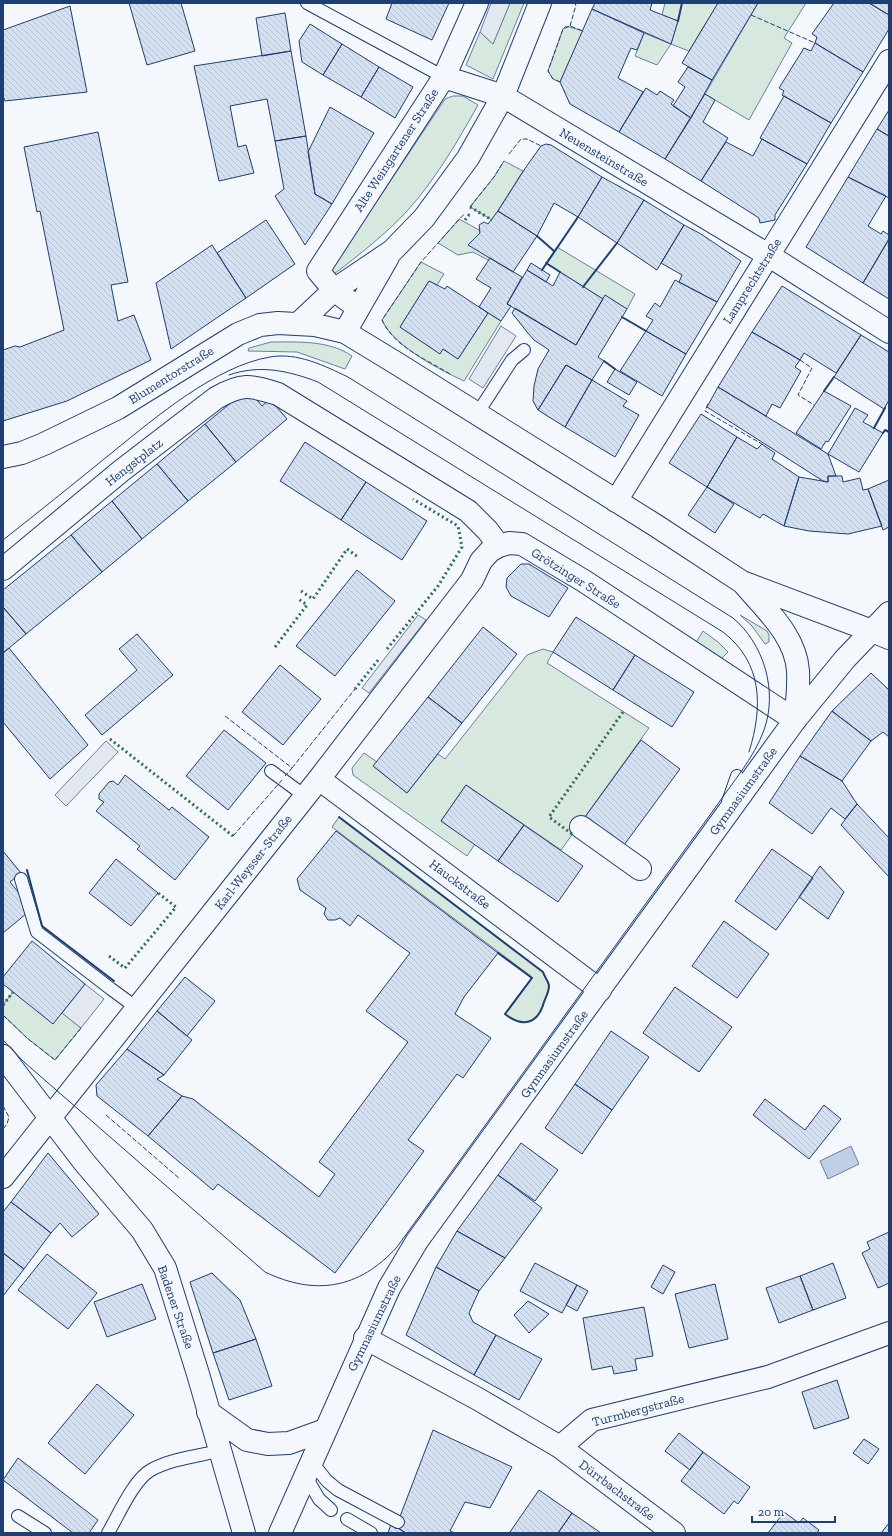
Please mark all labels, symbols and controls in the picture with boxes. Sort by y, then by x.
street label: Alte Weingartener Straße [351,86,441,214]
street label: Neuensteinstraße [557,125,651,189]
street label: Lamprechtstraße [720,235,784,327]
street label: Blumentorstraße [126,343,216,407]
street label: Hengstplatz [102,435,166,489]
street label: Grötzinger Straße [529,544,623,612]
street label: Gymnasiumstraße [706,744,780,838]
street label: Karl-Weysser-Straße [211,811,295,913]
street label: Hauckstraße [426,856,494,912]
street label: Gymnasiumstraße [517,1007,591,1101]
street label: Badener Straße [155,1263,197,1351]
street label: Gymnasiumstraße [344,1272,404,1374]
street label: Turmbergstraße [590,1391,686,1429]
street label: Dürrbachstraße [576,1457,658,1523]
scale bar [752,1498,835,1524]
text: 20 m [758,1505,785,1519]

